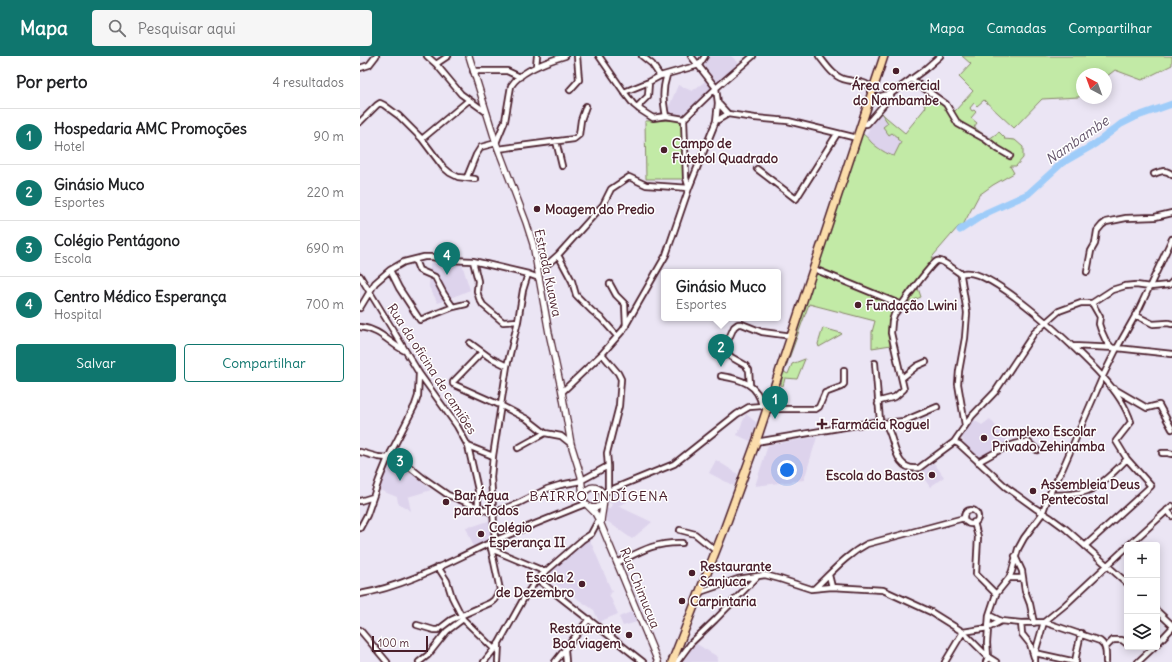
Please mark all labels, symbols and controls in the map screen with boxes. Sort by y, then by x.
search box [92,10,372,46]
text: Mapa [20,16,68,40]
icon: search [106,17,128,39]
text: Pesquisar aqui [138,19,236,38]
text: Mapa [929,19,964,37]
text: Camadas [986,19,1046,37]
text: Compartilhar [1068,19,1152,37]
marker: Área comercial do Nambambe [891,66,901,76]
north arrow [1076,68,1112,104]
text: Por perto [16,71,87,93]
text: 4 resultados [272,74,344,91]
place label: Área comercial do Nambambe [852,76,940,109]
water label: Nambambe [1042,111,1113,168]
text: Hospedaria AMC Promoções [54,119,247,138]
text: 1 [26,128,32,145]
text: 90 m [313,128,344,145]
place label: Campo de Futebol Quadrado [672,135,778,167]
text: Hotel [54,138,85,155]
marker: Campo de Futebol Quadrado [659,145,669,155]
text: Ginásio Muco [54,175,144,194]
text: 2 [25,184,33,201]
text: 220 m [307,184,344,201]
text: Esportes [54,194,105,211]
place label: Moagem do Predio [545,201,655,218]
marker: Moagem do Predio [532,204,542,214]
street label: Estrada Kuawa [530,228,566,318]
text: Colégio Pentágono [54,231,180,250]
text: 3 [25,240,33,257]
text: 690 m [306,240,344,257]
pin: 4 [434,242,460,275]
text: Escola [54,250,92,267]
popup [661,269,781,321]
text: Ginásio Muco [676,277,766,296]
text: Centro Médico Esperança [54,287,227,306]
text: 4 [25,296,33,313]
text: 700 m [306,296,344,313]
text: Esportes [676,296,727,313]
place label: Fundação Lwini [866,297,957,314]
street label: Rua da oficina de camiões [383,300,481,438]
marker: Fundação Lwini [853,300,863,310]
text: Hospital [54,306,102,323]
pin: 2 [708,334,734,367]
button: Salvar [16,344,176,382]
button: Compartilhar [184,344,344,382]
pin: 1 [762,386,788,419]
place label: Farmácia Roguel [831,416,930,433]
marker: Farmácia Roguel [816,418,828,430]
place label: Complexo Escolar Privado Zehinamba [992,423,1106,455]
marker: Complexo Escolar Privado Zehinamba [979,433,989,443]
pin: 3 [387,448,413,481]
your location [777,460,797,480]
place label: Escola do Bastos [826,467,924,484]
marker: Escola do Bastos [927,470,937,480]
place label: Assembleia Deus Pentecostal [1041,476,1140,508]
place label: Bar Água para Todos [454,486,519,519]
marker: Assembleia Deus Pentecostal [1028,486,1038,496]
district label: BAIRRO INDÍGENA [529,487,669,505]
marker: Bar Água para Todos [441,497,451,507]
place label: Colégio Esperança II [489,519,566,551]
marker: Colégio Esperança II [476,529,486,539]
map controls [1124,542,1160,650]
button: + [1124,542,1160,578]
street label: Rua Chimucua [616,545,664,631]
place label: Restaurante Sanjuca [700,558,772,590]
marker: Restaurante Sanjuca [687,568,697,578]
place label: Escola 2 de Dezembro [496,569,574,601]
button: − [1124,578,1160,614]
marker: Escola 2 de Dezembro [577,579,587,589]
place label: Carpintaria [690,593,757,610]
marker: Carpintaria [677,596,687,606]
button: layers [1124,614,1160,650]
place label: Restaurante Boa viagem [550,620,622,652]
marker: Restaurante Boa viagem [624,630,634,640]
scale bar [372,634,428,653]
text: 100 m [378,636,409,650]

